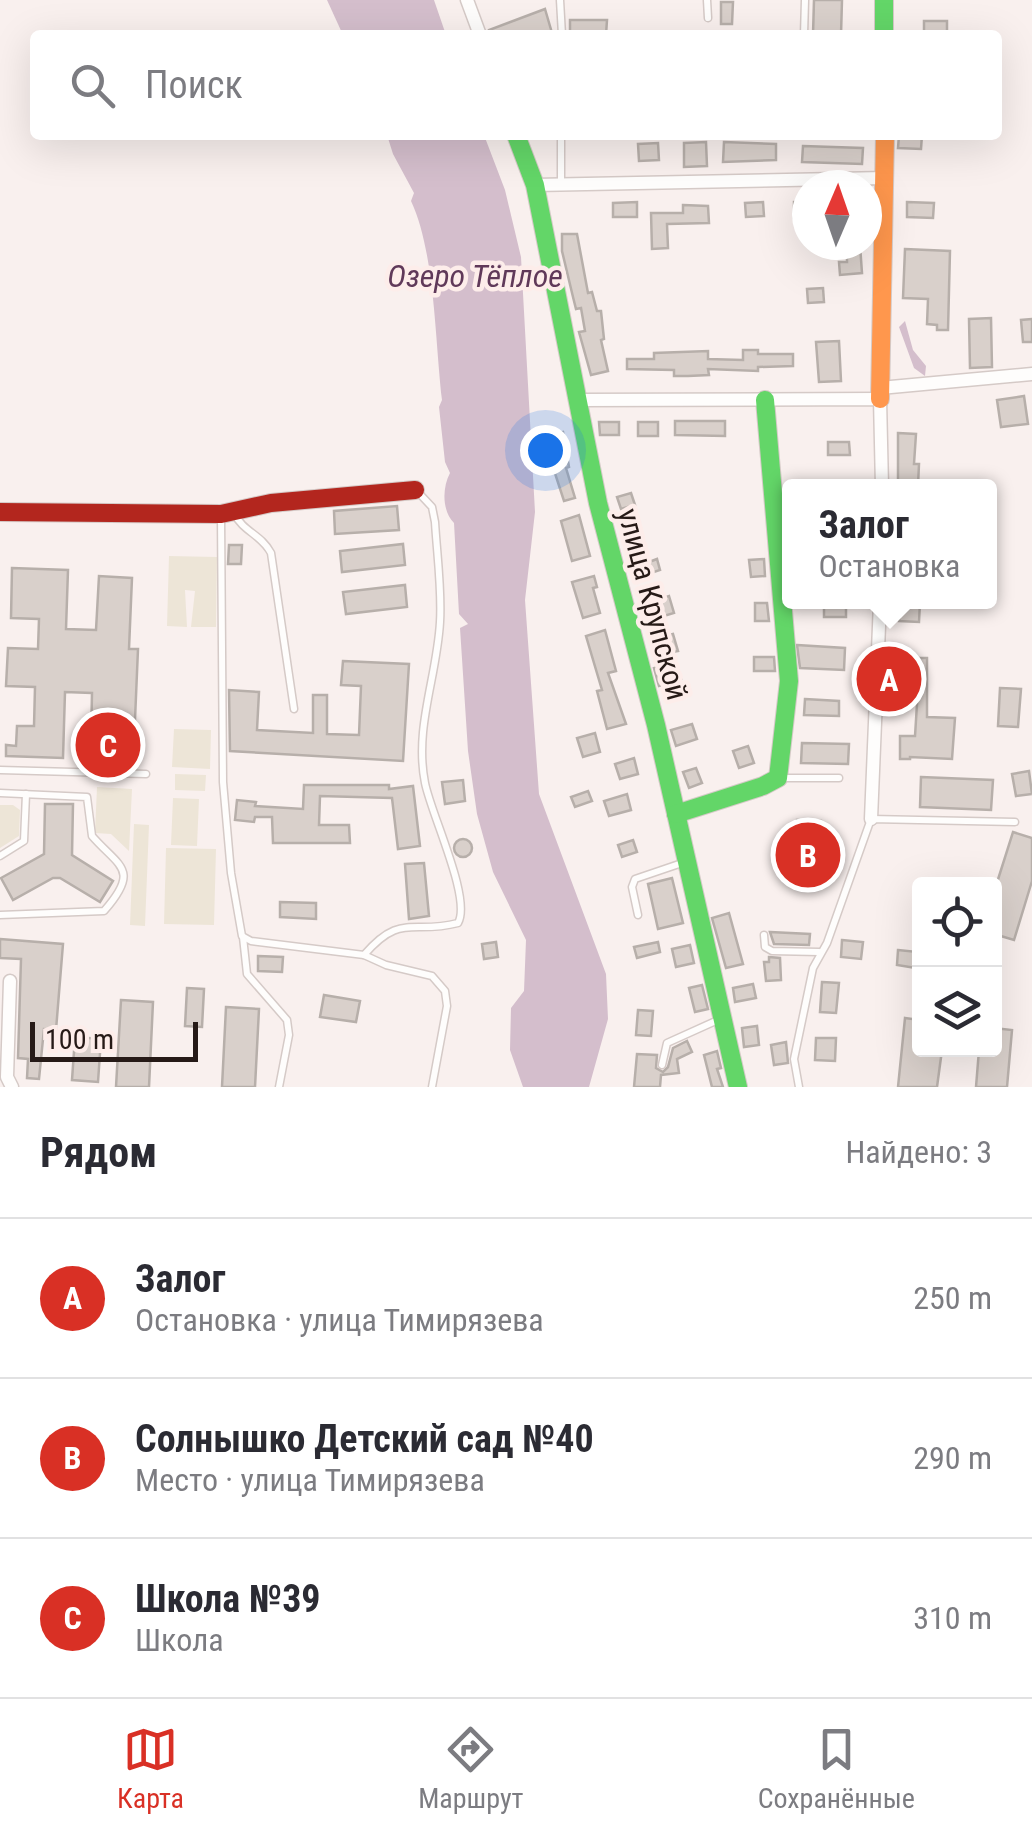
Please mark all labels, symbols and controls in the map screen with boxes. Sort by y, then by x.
search box [30,30,1002,140]
icon: search [65,58,120,113]
text: Поиск [145,63,243,107]
north arrow [792,170,882,260]
water label: Озеро Тёплое [387,257,563,295]
your location [520,425,571,476]
popup [782,479,997,609]
text: Залог [819,503,909,547]
street label: улица Крупской [611,504,695,704]
text: Остановка [819,547,960,585]
pin: A [856,642,922,716]
pin: C [76,708,140,782]
pin: B [776,818,840,892]
map controls [912,877,1002,1057]
button: locate [912,877,1002,967]
button: layers [912,967,1002,1057]
scale bar [30,1017,198,1062]
text: 100 m [45,1023,114,1056]
text: Рядом [40,1128,157,1177]
text: Найдено: 3 [845,1133,992,1171]
text: Залог [135,1257,226,1301]
text: A [63,1279,82,1317]
text: 250 m [913,1279,992,1317]
text: Остановка · улица Тимирязева [135,1301,544,1339]
text: Солнышко Детский сад №40 [135,1417,594,1461]
text: B [64,1439,81,1477]
text: 290 m [913,1439,992,1477]
text: Место · улица Тимирязева [135,1461,485,1499]
text: Школа №39 [135,1577,321,1621]
text: C [63,1599,82,1637]
text: 310 m [913,1599,992,1637]
text: Школа [135,1621,224,1659]
tab: Карта [117,1722,184,1815]
tab: Маршрут [418,1722,524,1815]
tab: Сохранённые [758,1722,915,1815]

